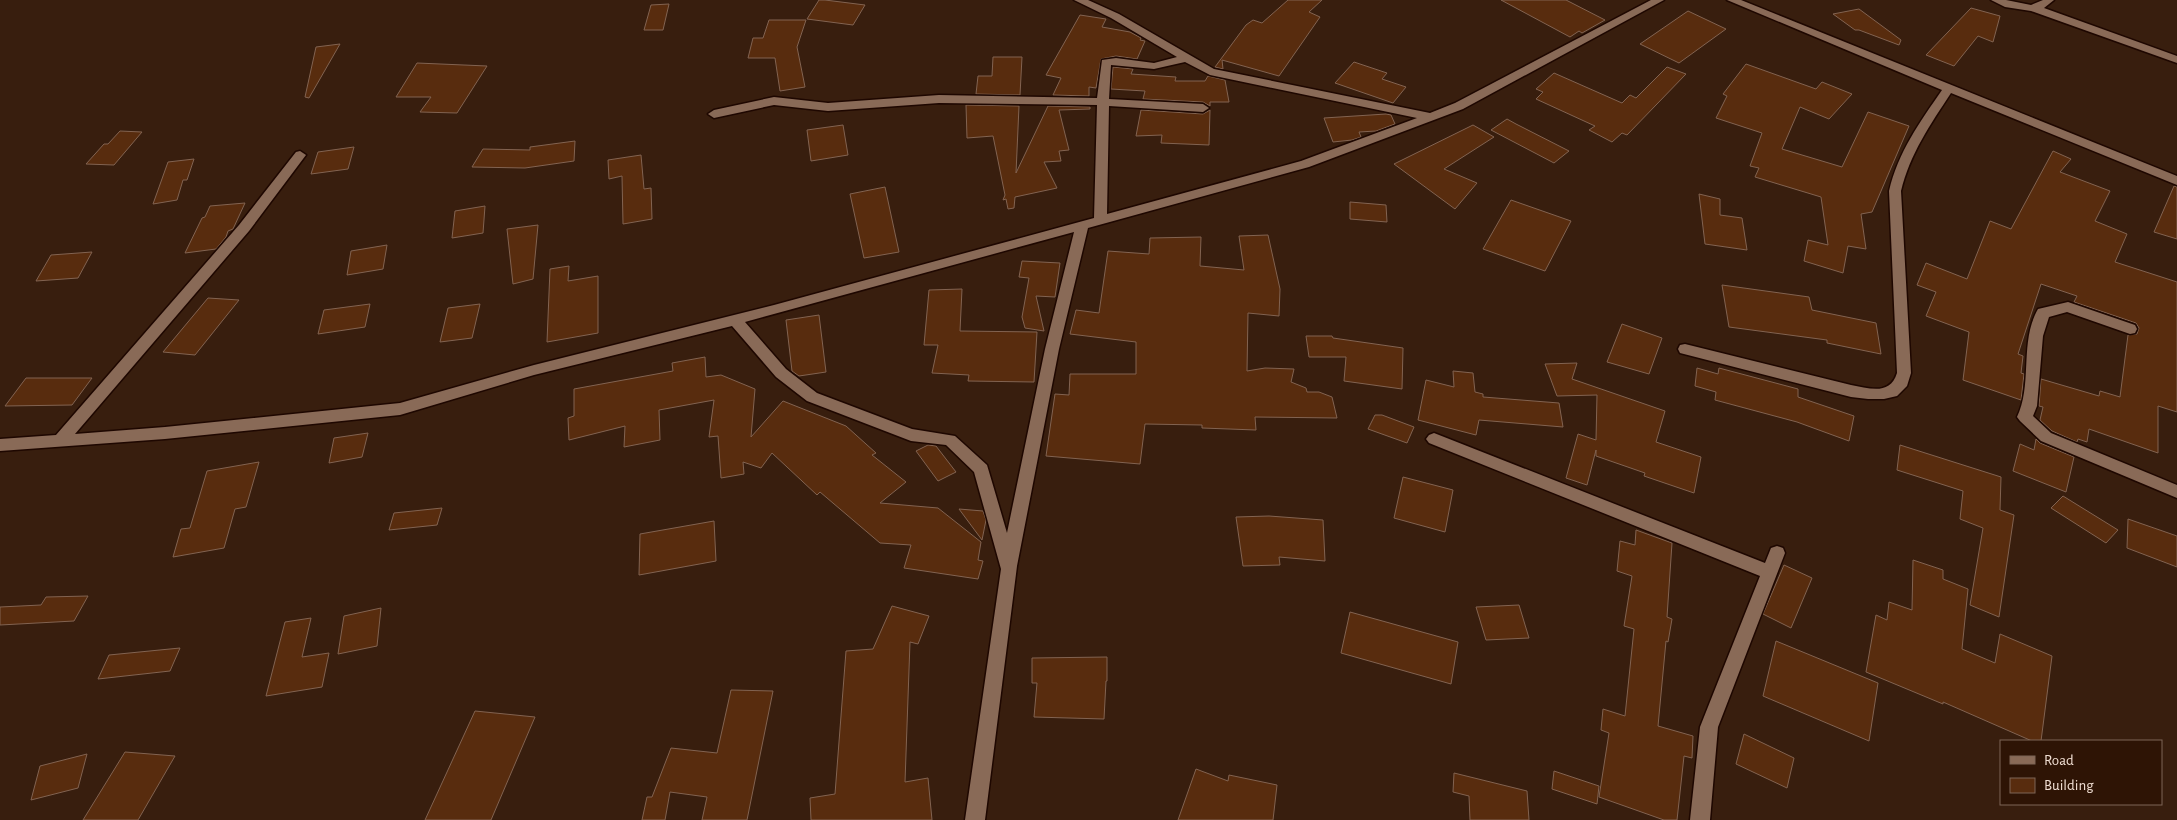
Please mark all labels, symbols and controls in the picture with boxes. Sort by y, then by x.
legend [2000,740,2162,805]
text: Road [2044,753,2074,768]
text: Building [2044,778,2094,793]

